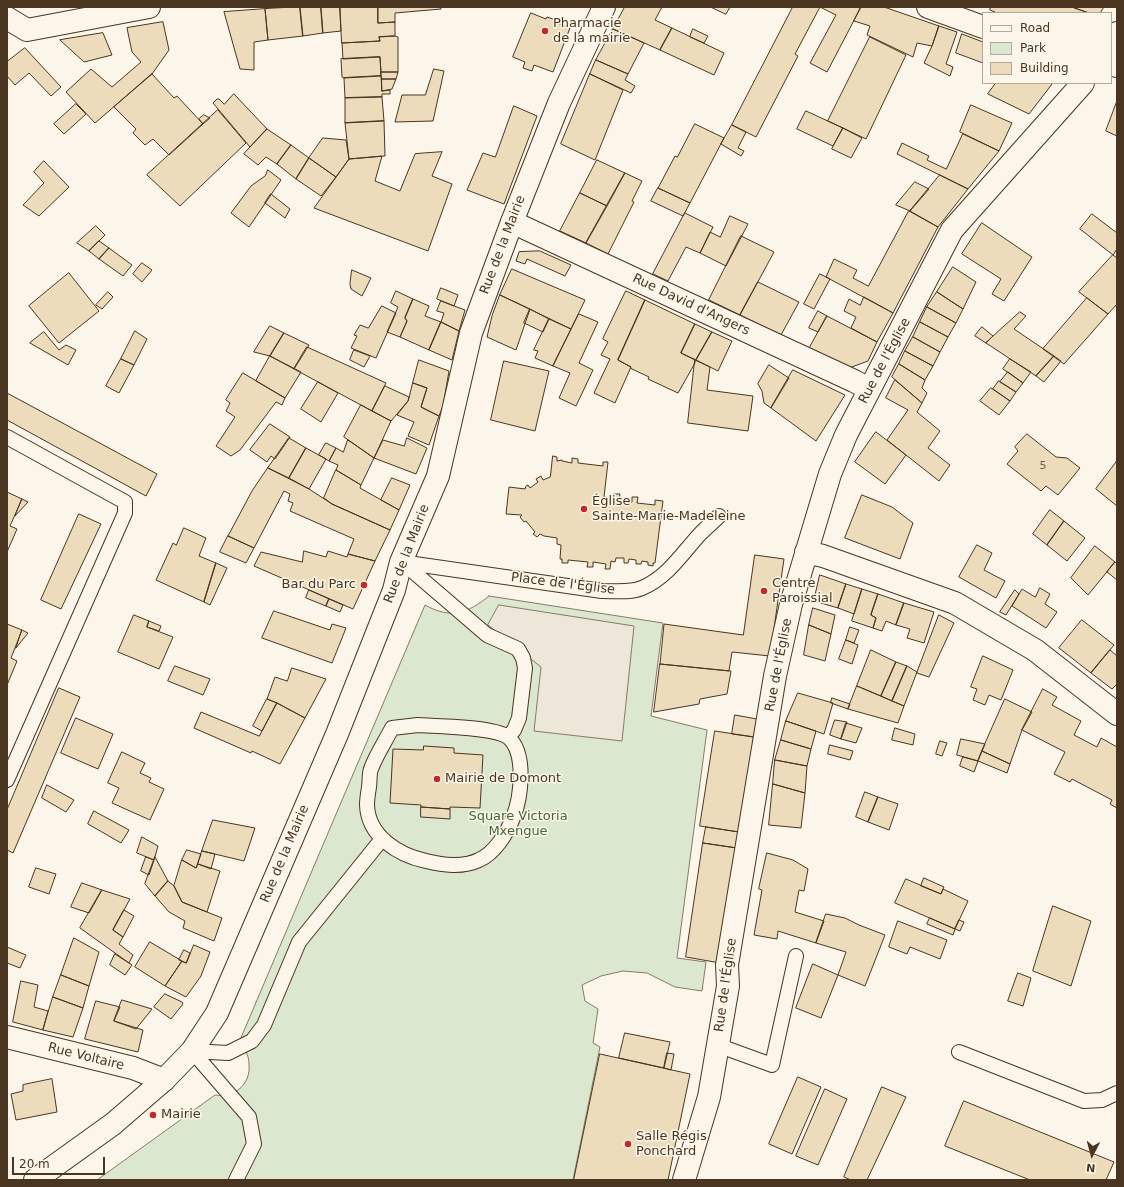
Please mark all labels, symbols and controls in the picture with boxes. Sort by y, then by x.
legend [982,12,1112,84]
place label: Pharmacie de la mairie [553,16,630,47]
text: Road [1020,21,1050,35]
marker: Pharmacie de la mairie [540,26,550,36]
text: Park [1020,41,1046,55]
text: Building [1020,61,1069,75]
street label: Rue de la Mairie [477,193,529,297]
street label: Rue David d'Angers [630,271,752,339]
street label: Rue de l'Église [856,315,914,407]
house number: 5 [1040,459,1046,473]
place label: Église Sainte-Marie-Madeleine [592,494,746,525]
street label: Rue de la Mairie [381,502,433,606]
marker: Église Sainte-Marie-Madeleine [579,504,589,514]
street label: Place de l'Église [510,570,616,598]
place label: Centre Paroissial [772,576,833,607]
place label: Bar du Parc [282,577,356,593]
marker: Bar du Parc [359,580,369,590]
marker: Centre Paroissial [759,586,769,596]
street label: Rue de l'Église [762,617,796,713]
place label: Mairie de Domont [445,771,561,787]
marker: Mairie de Domont [432,774,442,784]
street label: Rue de la Mairie [257,803,313,905]
park label: Square Victoria Mxengue [468,809,568,840]
street label: Rue de l'Église [712,937,740,1033]
street label: Rue Voltaire [46,1040,126,1074]
place label: Mairie [161,1107,201,1123]
marker: Mairie [148,1110,158,1120]
place label: Salle Régis Ponchard [636,1129,707,1160]
north arrow [1072,1135,1112,1175]
marker: Salle Régis Ponchard [623,1139,633,1149]
scale bar [14,1149,107,1175]
text: 20 m [19,1157,50,1171]
text: N [1085,1160,1096,1174]

